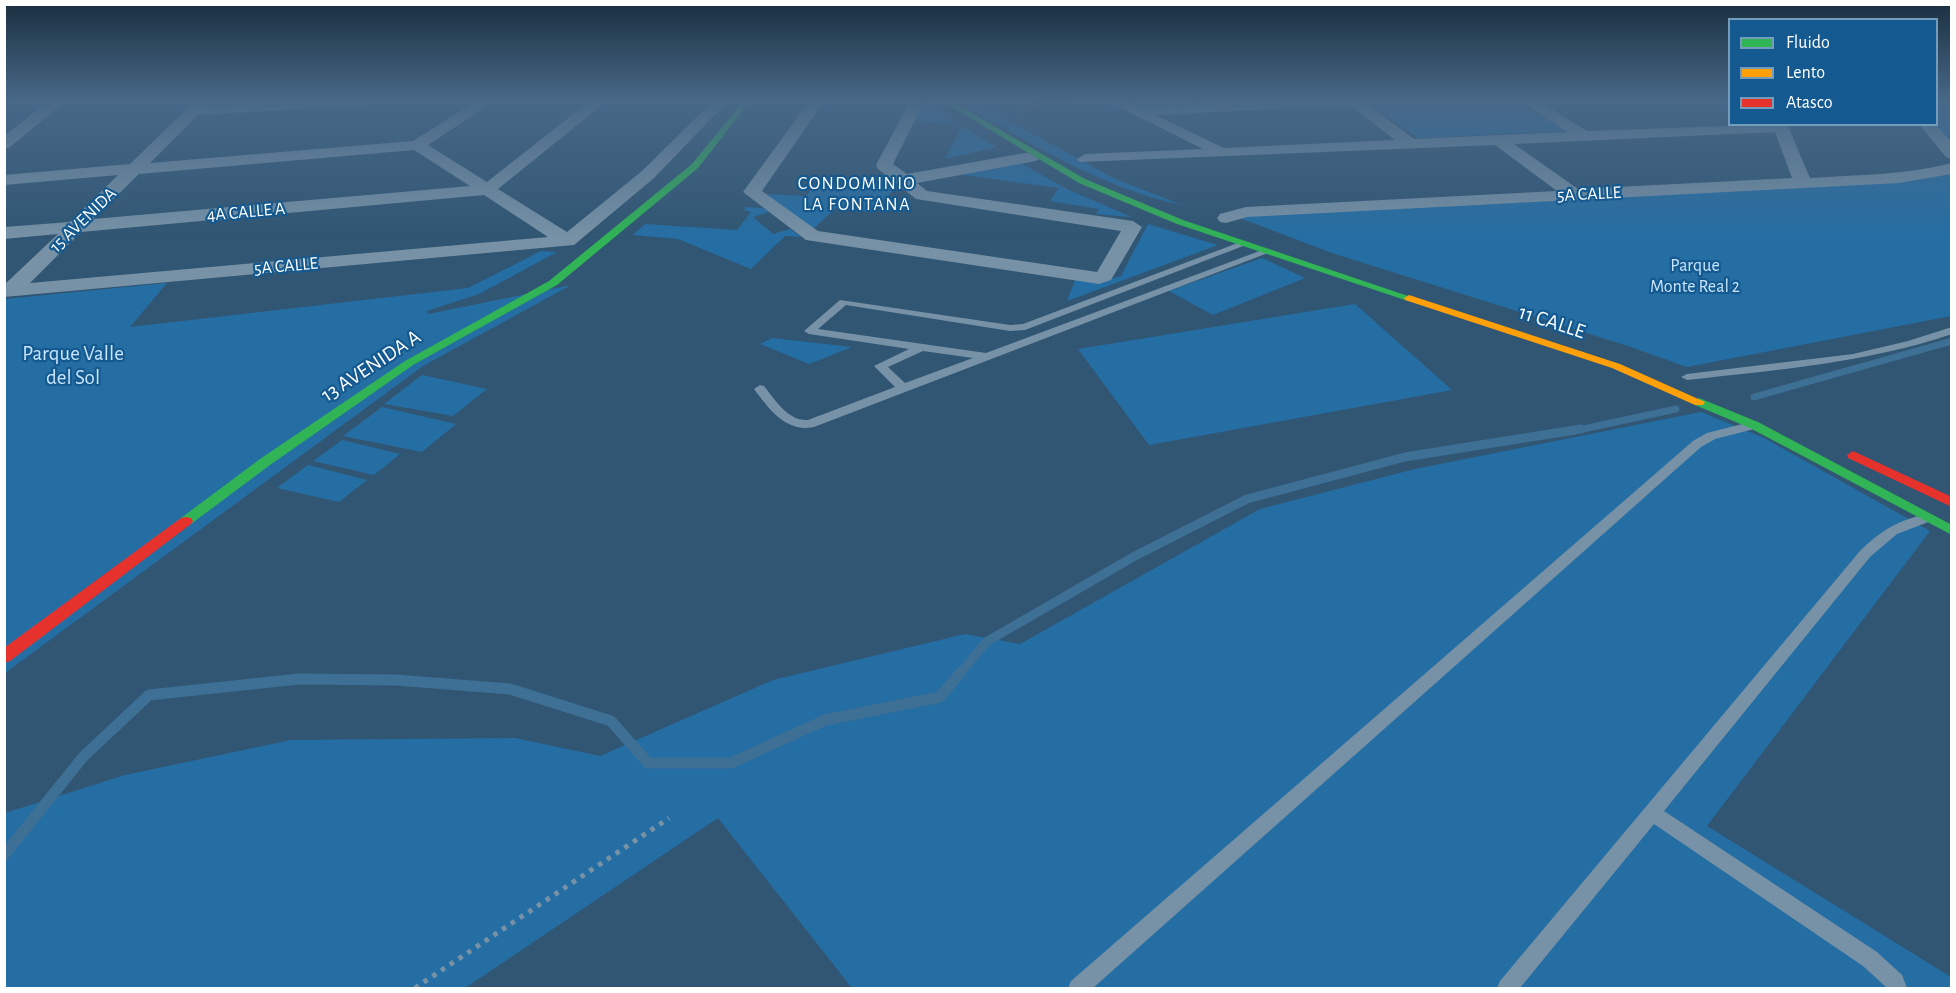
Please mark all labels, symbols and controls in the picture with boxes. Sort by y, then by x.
legend [1728,18,1938,126]
text: Fluido [1786,34,1830,52]
text: Lento [1786,64,1825,82]
text: Atasco [1786,94,1833,112]
district label: CONDOMINIO LA FONTANA [798,173,916,216]
street label: 5A CALLE [1556,182,1622,206]
street label: 15 AVENIDA [45,183,121,257]
street label: 4A CALLE A [206,198,286,226]
street label: 5A CALLE [253,252,319,280]
park label: Parque Monte Real 2 [1650,255,1740,298]
street label: 11 CALLE [1516,299,1588,345]
street label: 13 AVENIDA A [316,324,426,408]
park label: Parque Valle del Sol [22,341,124,391]

